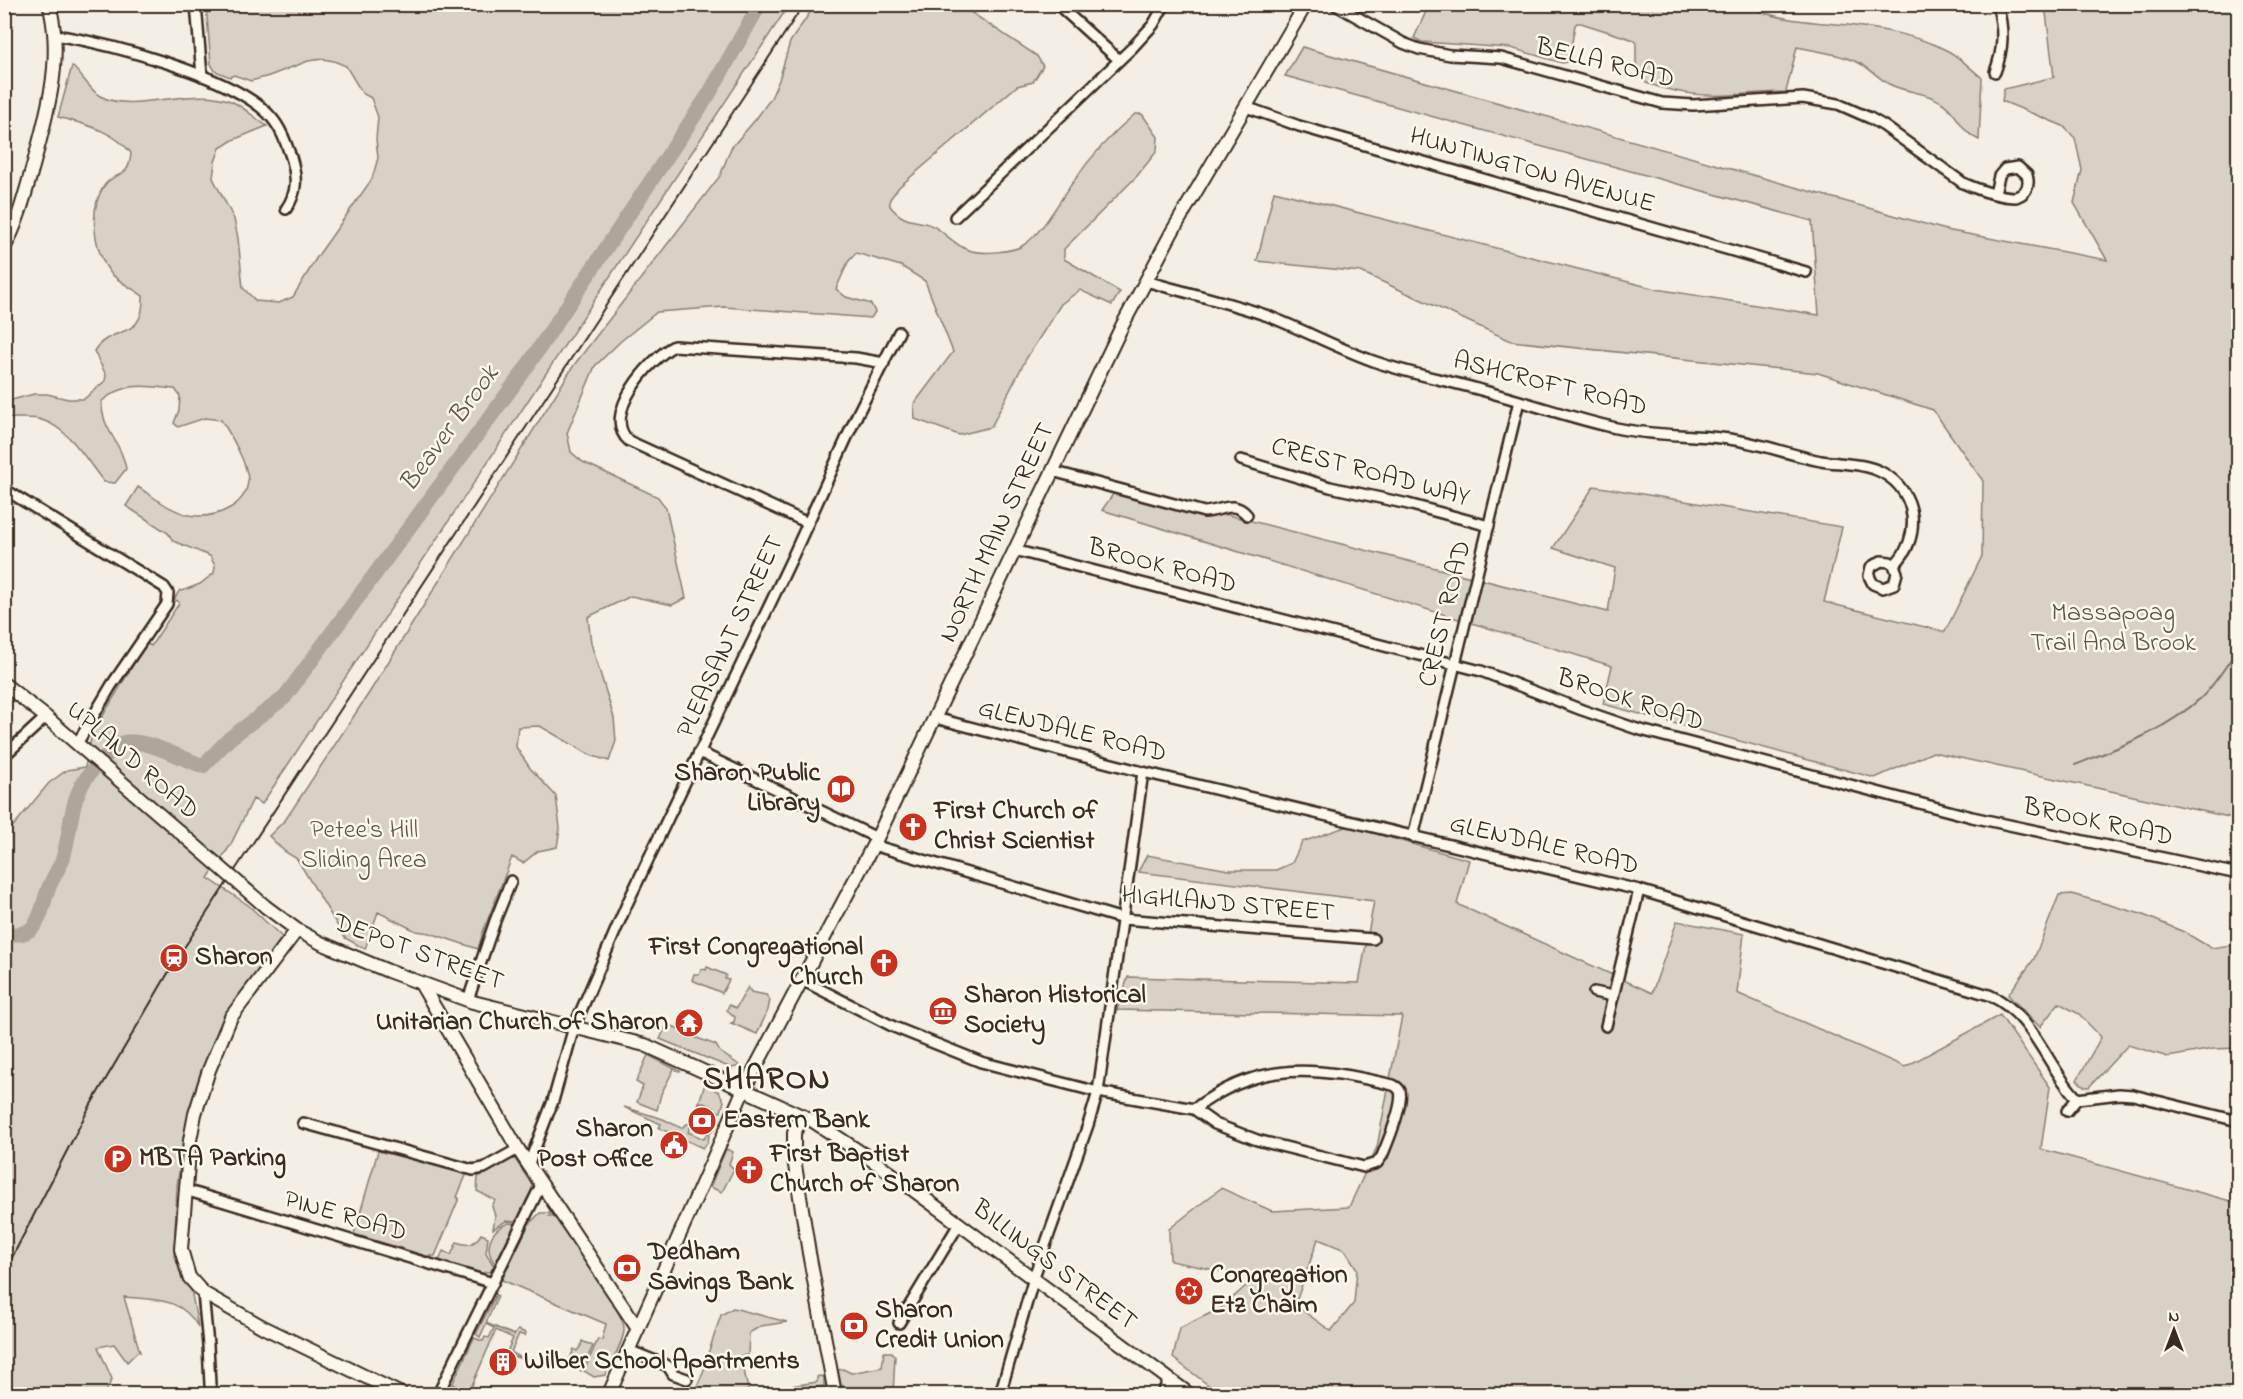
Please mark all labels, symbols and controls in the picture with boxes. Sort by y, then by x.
street label: BELLA ROAD [1531,28,1678,100]
street label: HUNTINGTON AVENUE [1405,118,1659,224]
street label: ASHCROFT ROAD [1449,343,1651,427]
water label: Beaver Brook [390,356,510,501]
street label: NORTH MAIN STREET [930,417,1066,649]
street label: CREST ROAD WAY [1267,428,1473,518]
street label: BROOK ROAD [1083,529,1240,605]
street label: PLEASANT STREET [668,530,795,744]
street label: CREST ROAD [1410,537,1482,691]
park label: Massapoag Trail And Brook [2030,595,2196,663]
street label: BROOK ROAD [1551,659,1708,743]
street label: GLENDALE ROAD [974,690,1170,774]
street label: UPLAND ROAD [57,692,207,830]
place label: Sharon Public Library [674,755,821,823]
library icon: Sharon Public Library [825,773,857,805]
street label: BROOK ROAD [2019,788,2176,857]
place label: First Church of Christ Scientist [932,793,1098,861]
street label: GLENDALE ROAD [1446,806,1642,886]
church icon: First Church of Christ Scientist [897,811,929,843]
park label: Petee's Hill Sliding Area [301,812,427,880]
street label: HIGHLAND STREET [1120,877,1336,933]
street label: DEPOT STREET [326,904,509,1002]
place label: First Congregational Church [647,929,863,997]
place label: Sharon [195,939,273,977]
station icon: Sharon [158,942,190,974]
church icon: First Congregational Church [868,947,900,979]
place label: Sharon Historical Society [964,977,1146,1045]
museum icon: Sharon Historical Society [927,995,959,1027]
place label: Unitarian Church of Sharon [376,1004,668,1042]
temple icon: Unitarian Church of Sharon [673,1007,705,1039]
district label: SHARON [703,1057,831,1104]
place label: Eastern Bank [723,1102,870,1140]
bank icon: Eastern Bank [686,1105,718,1137]
place label: Sharon Post Office [537,1111,654,1179]
public building icon: Sharon Post Office [658,1129,690,1161]
place label: First Baptist Church of Sharon [768,1136,960,1204]
place label: MBTA Parking [139,1140,286,1179]
parking icon: MBTA Parking [102,1143,134,1175]
church icon: First Baptist Church of Sharon [733,1154,765,1186]
street label: PINE ROAD [279,1181,411,1253]
street label: BILLINGS STREET [963,1191,1145,1341]
place label: Dedham Savings Bank [647,1234,794,1303]
bank icon: Dedham Savings Bank [611,1252,643,1284]
place label: Congregation Etz Chaim [1210,1257,1348,1325]
synagogue icon: Congregation Etz Chaim [1173,1275,1205,1307]
place label: Sharon Credit Union [875,1292,1004,1360]
north arrow [2144,1300,2204,1360]
text: N [2169,1305,2180,1329]
bank icon: Sharon Credit Union [838,1310,870,1342]
place label: Wilber School Apartments [524,1343,800,1381]
building icon: Wilber School Apartments [487,1346,519,1378]

